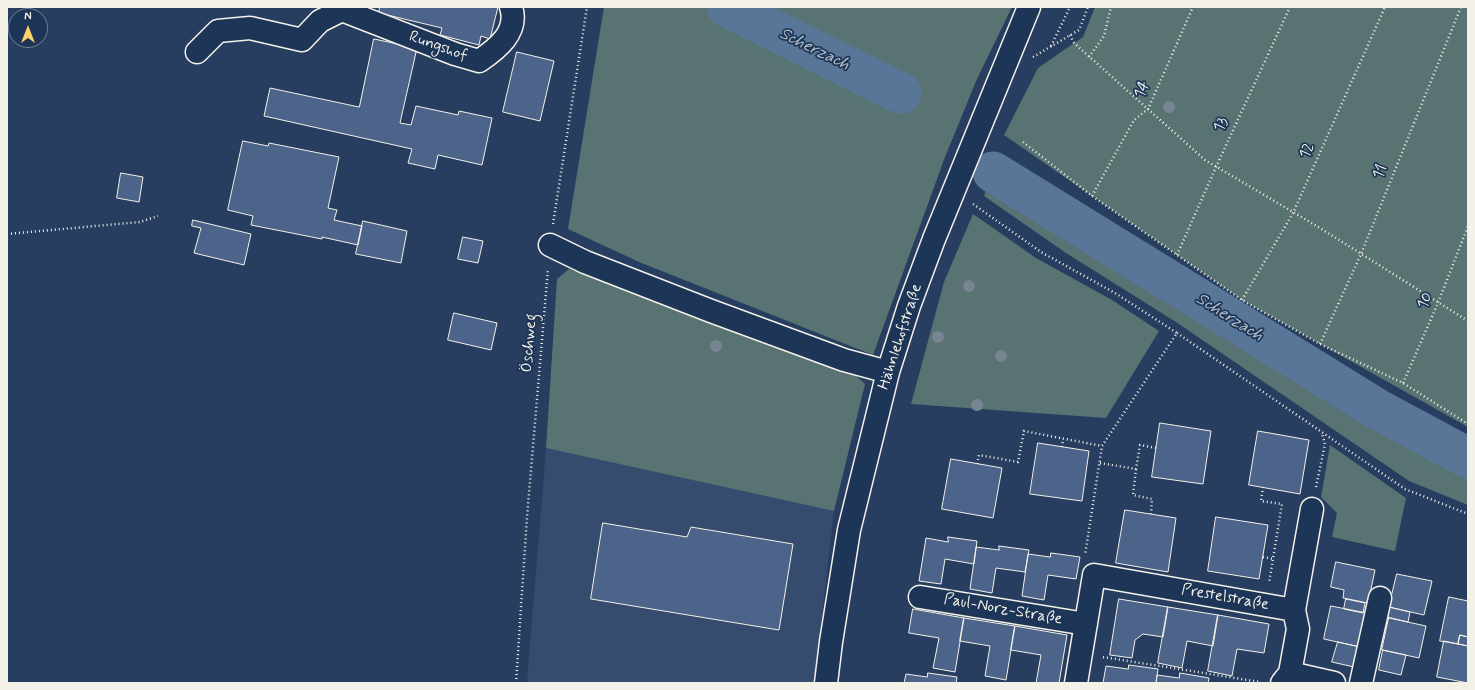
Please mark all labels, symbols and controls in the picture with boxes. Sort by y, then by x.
north arrow [8,8,48,48]
text: N [24,10,32,24]
water label: Scherzach [775,24,853,76]
street label: Rungshof [406,28,470,66]
street label: 14 [1131,78,1155,102]
street label: 13 [1210,115,1234,135]
street label: 12 [1296,140,1320,162]
street label: 11 [1369,162,1393,182]
street label: Hähnlehofstraße [875,282,927,392]
water label: Scherzach [1191,289,1267,347]
street label: 10 [1414,290,1438,312]
street label: Öschweg [518,313,542,373]
street label: Prestelstraße [1180,581,1270,615]
street label: Paul-Norz-Straße [942,590,1064,630]

